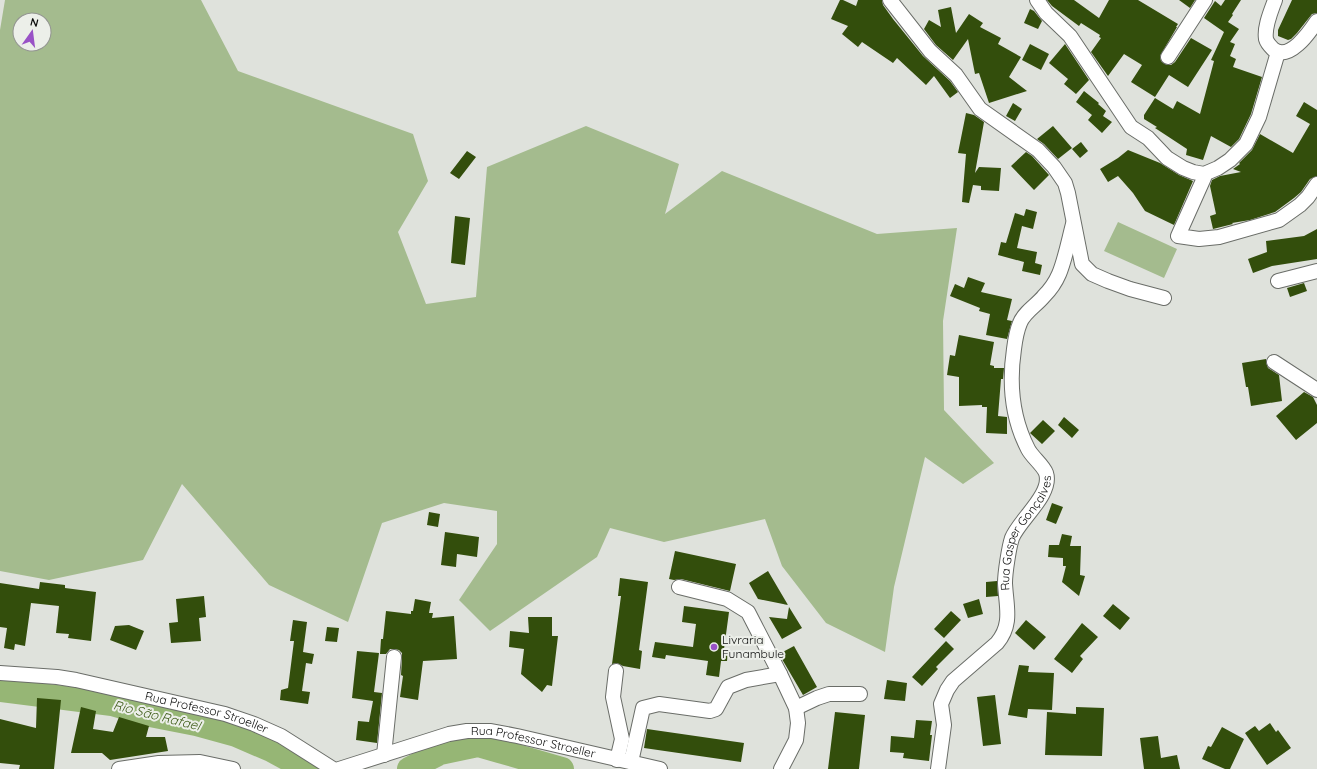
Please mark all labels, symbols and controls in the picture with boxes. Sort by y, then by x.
north arrow [12,12,52,52]
text: N [29,15,40,30]
street label: Rua Gasper Gonçalves [997,475,1054,591]
place label: Livraria Funambule [722,632,784,661]
marker: Livraria Funambule [709,642,719,652]
street label: Rua Professor Stroeller [144,688,271,737]
water label: Rio São Rafael [112,696,204,734]
street label: Rua Professor Stroeller [471,723,598,761]

